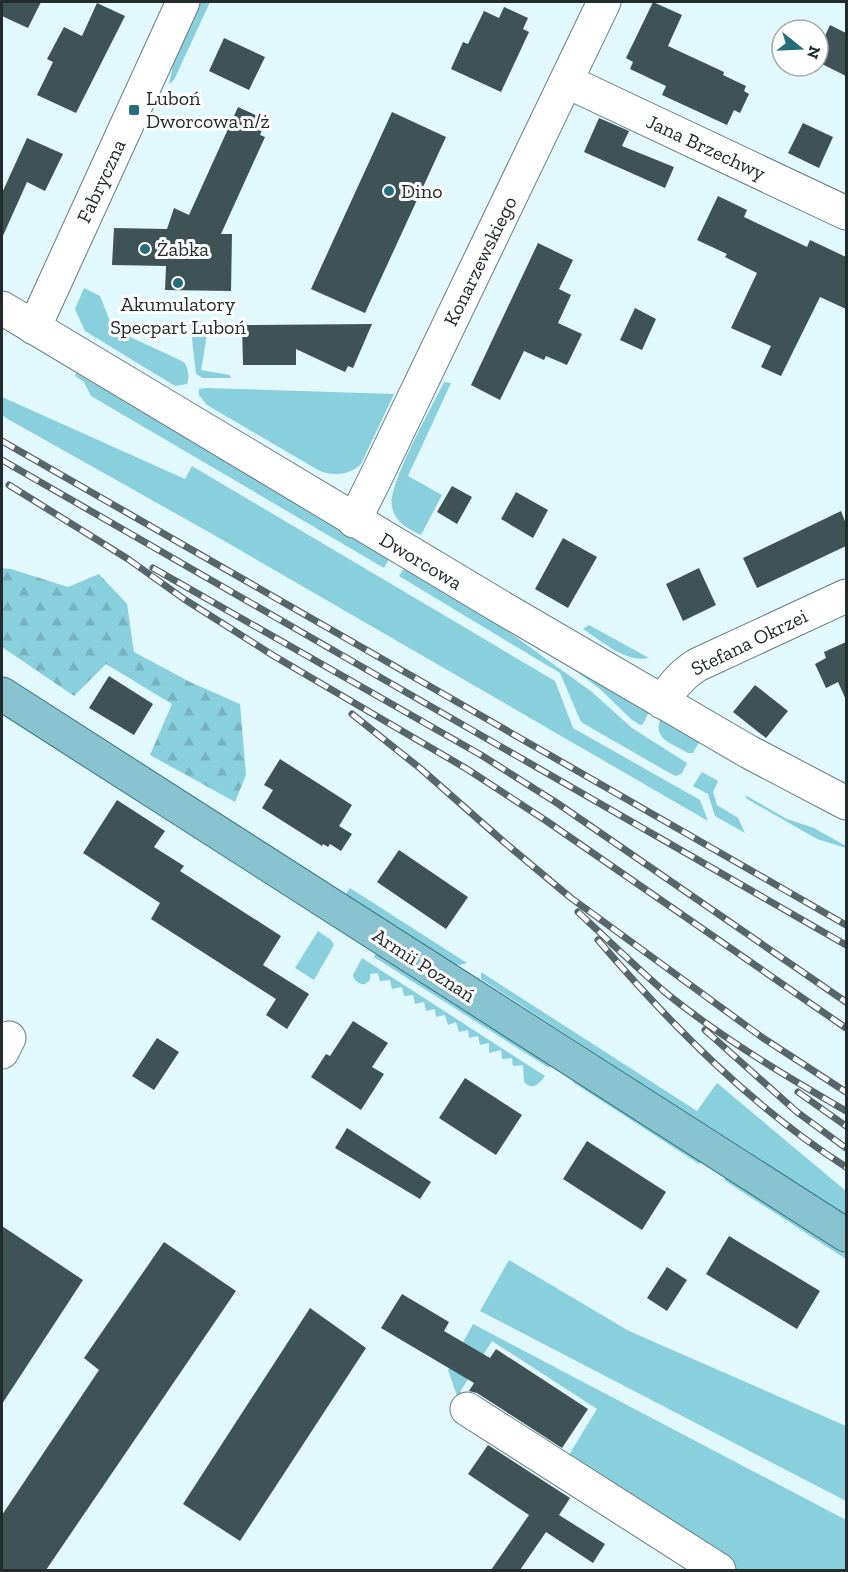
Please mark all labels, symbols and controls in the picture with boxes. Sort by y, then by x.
north arrow [770,18,830,78]
text: N [803,44,825,61]
place label: Luboń Dworcowa n/ż [146,86,270,133]
marker: Luboń Dworcowa n/ż [127,103,141,117]
street label: Jana Brzechwy [643,109,770,185]
street label: Fabryczna [71,135,131,227]
place label: Dino [401,179,442,203]
marker: Dino [382,184,396,198]
street label: Konarzewskiego [438,192,522,330]
place label: Żabka [157,237,209,261]
marker: Żabka [138,242,152,256]
marker: Akumulatory Specpart Luboń [171,276,185,290]
place label: Akumulatory Specpart Luboń [110,292,246,339]
street label: Dworcowa [375,527,467,595]
street label: Stefana Okrzei [687,603,812,681]
street label: Armii Poznań [368,923,480,1007]

